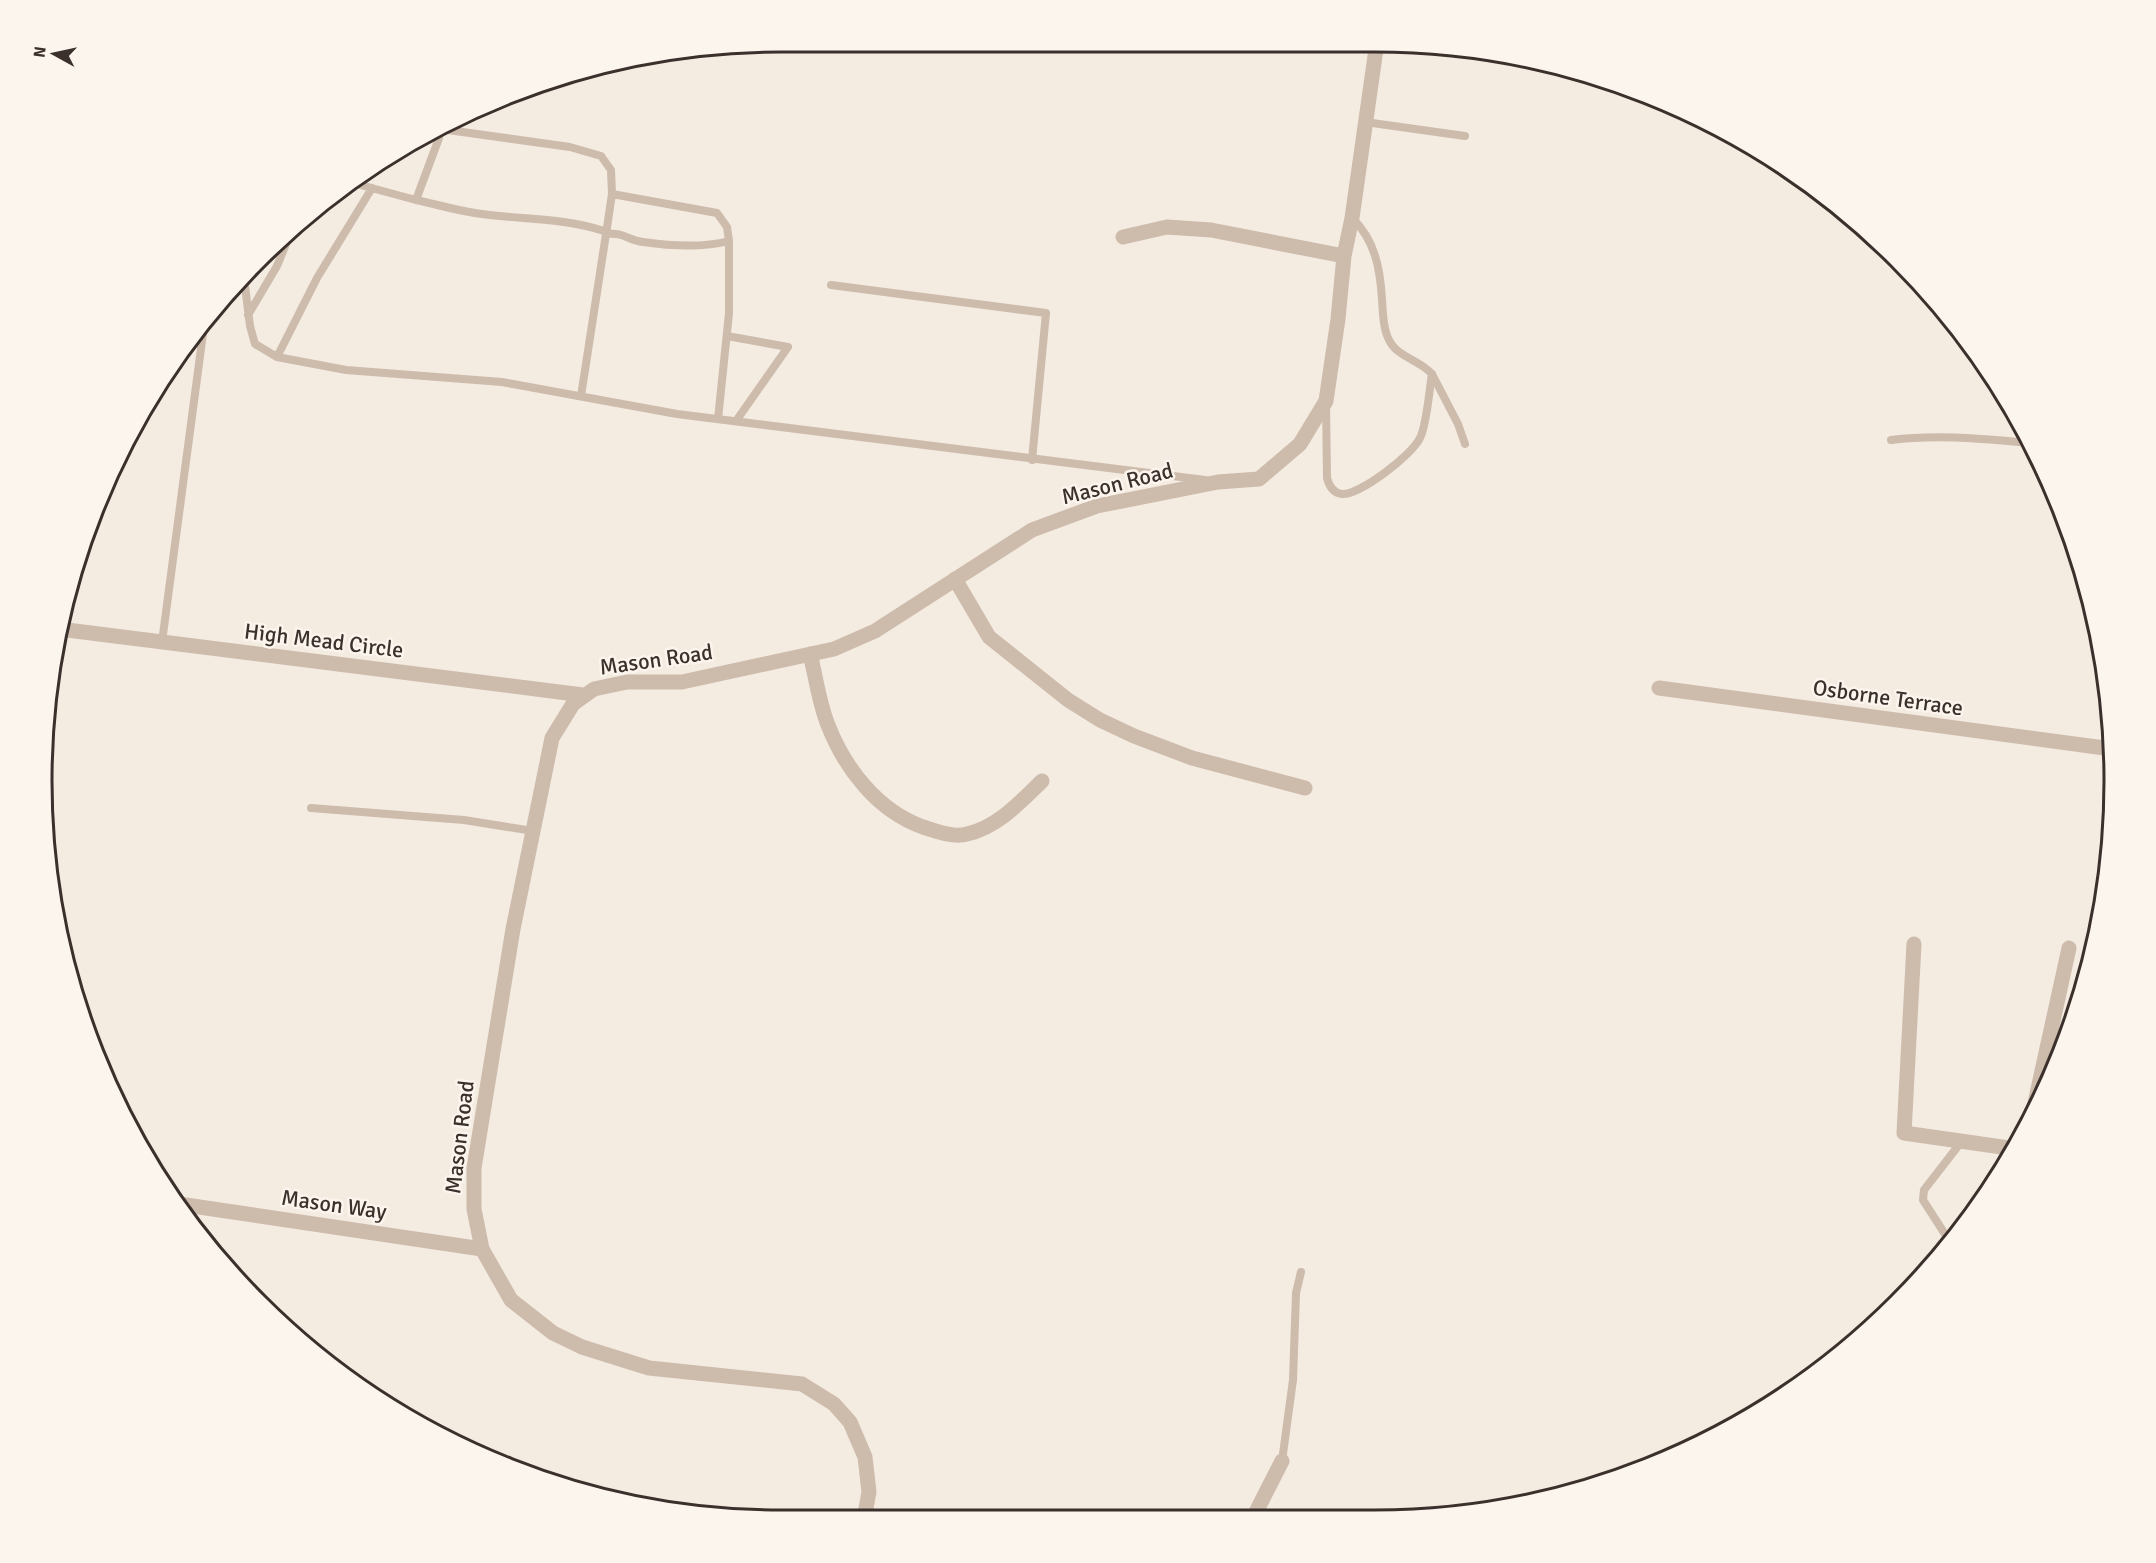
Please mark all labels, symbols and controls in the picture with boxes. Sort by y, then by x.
north arrow [24,24,84,84]
text: N [29,45,51,59]
street label: Mason Road [1059,457,1176,510]
street label: High Mead Circle [243,617,405,664]
street label: Mason Road [598,638,714,681]
street label: Osborne Terrace [1811,674,1965,721]
street label: Mason Road [439,1079,480,1195]
street label: Mason Way [280,1184,389,1225]

